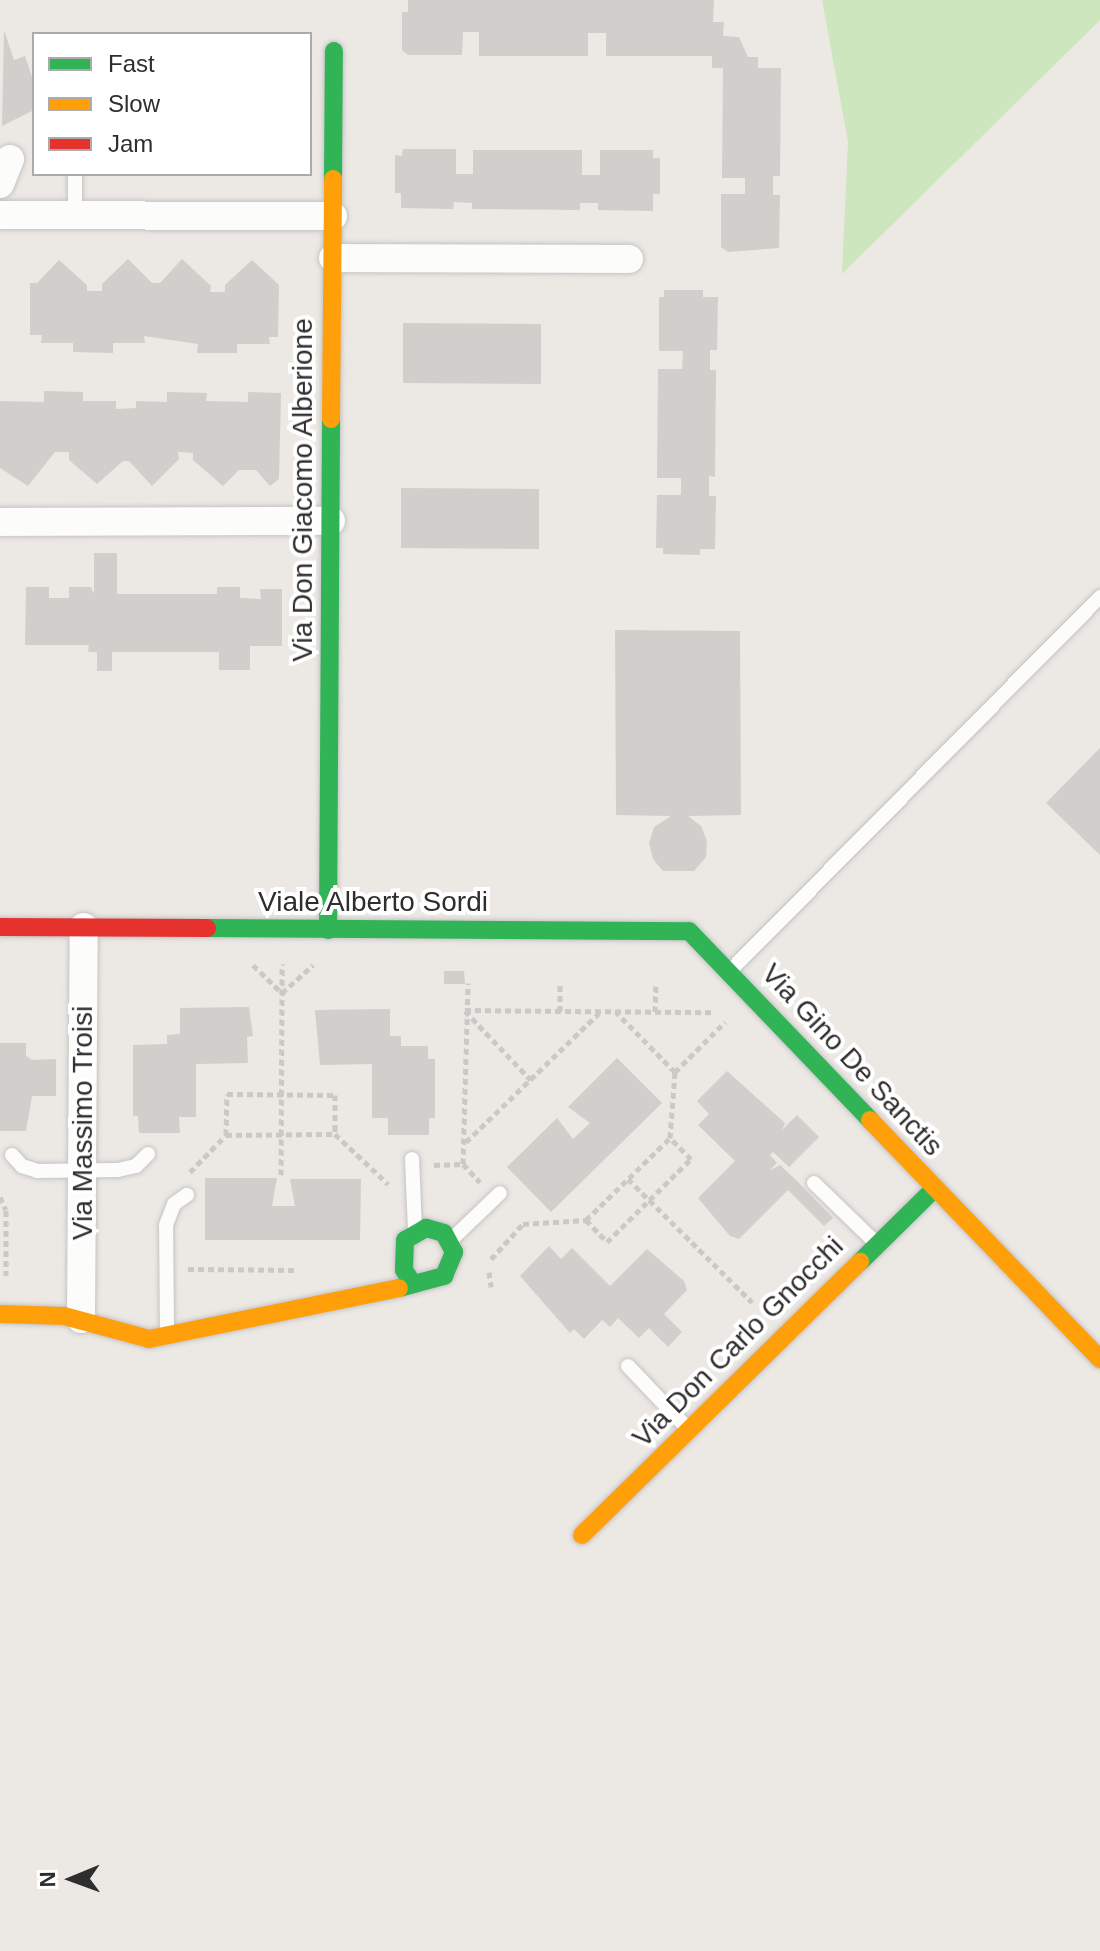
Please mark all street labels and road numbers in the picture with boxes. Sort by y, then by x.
street label: Via Don Giacomo Alberione [286,317,320,663]
street label: Viale Alberto Sordi [257,885,489,919]
street label: Via Gino De Sanctis [754,957,950,1163]
street label: Via Massimo Troisi [66,1006,100,1240]
street label: Via Don Carlo Gnocchi [626,1230,850,1454]

